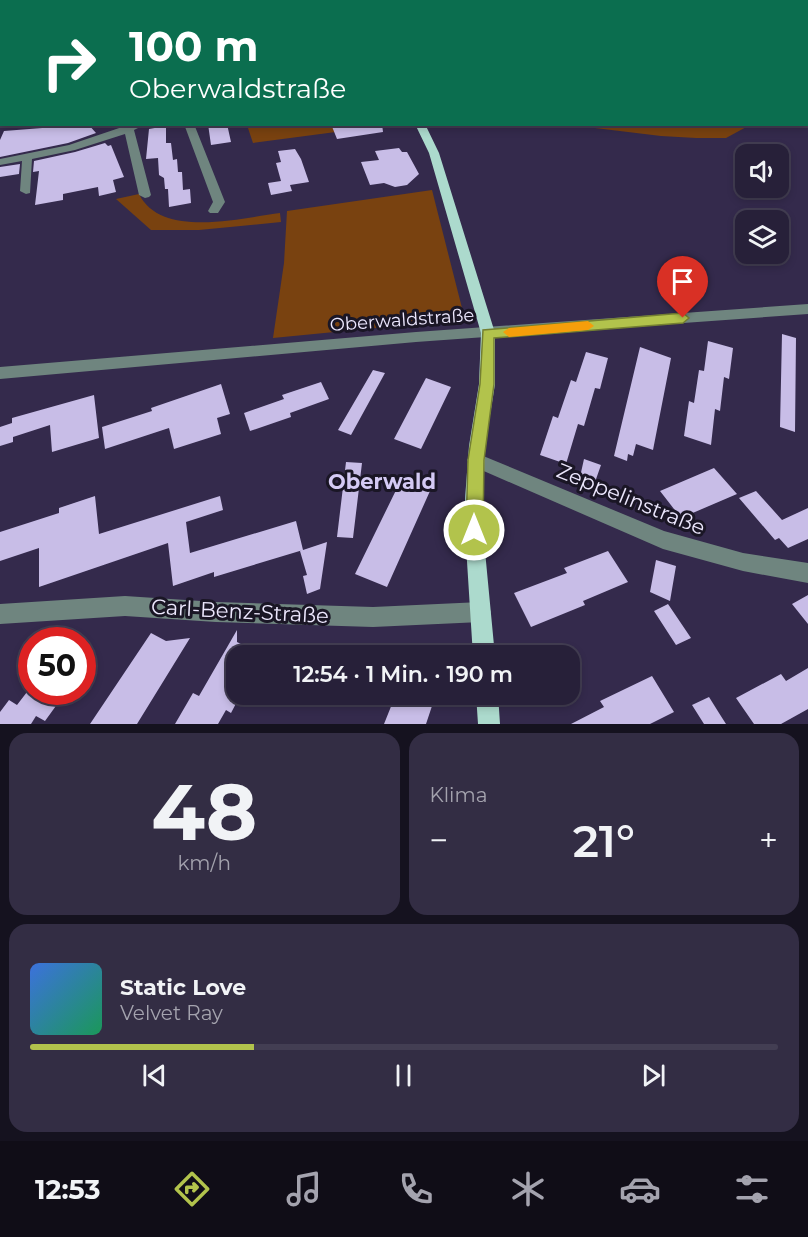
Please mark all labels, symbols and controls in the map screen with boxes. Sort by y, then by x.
text: 100 m [129,20,258,72]
icon: right [30,24,108,102]
text: Oberwaldstraße [129,72,346,105]
map controls [735,144,789,264]
button: sound [735,144,789,198]
button: layers [735,210,789,264]
pin [657,256,708,318]
icon: arrive [666,265,699,298]
street label: Oberwaldstraße [329,304,475,336]
street label: Zeppelinstraße [553,458,709,540]
district label: Oberwald [328,469,436,494]
position arrow [442,498,506,562]
street label: Carl-Benz-Straße [150,594,330,628]
speed limit sign: 50 [18,627,96,705]
text: 12:54 · 1 Min. · 190 m [293,661,513,688]
text: 48 [151,764,257,860]
text: Klima [430,783,488,807]
text: 21° [573,813,635,868]
text: − [430,820,448,860]
text: + [759,820,778,860]
text: km/h [178,851,231,875]
text: Static Love [120,974,246,1001]
text: Velvet Ray [120,1001,223,1025]
icon: previous [138,1059,171,1092]
icon: pause [387,1059,420,1092]
icon: next [637,1059,670,1092]
icon: directions [171,1168,213,1210]
icon: music [283,1168,325,1210]
icon: phone [395,1168,437,1210]
icon: climate [507,1168,549,1210]
icon: car [619,1168,661,1210]
icon: filters [731,1168,773,1210]
text: 12:53 [35,1173,101,1206]

